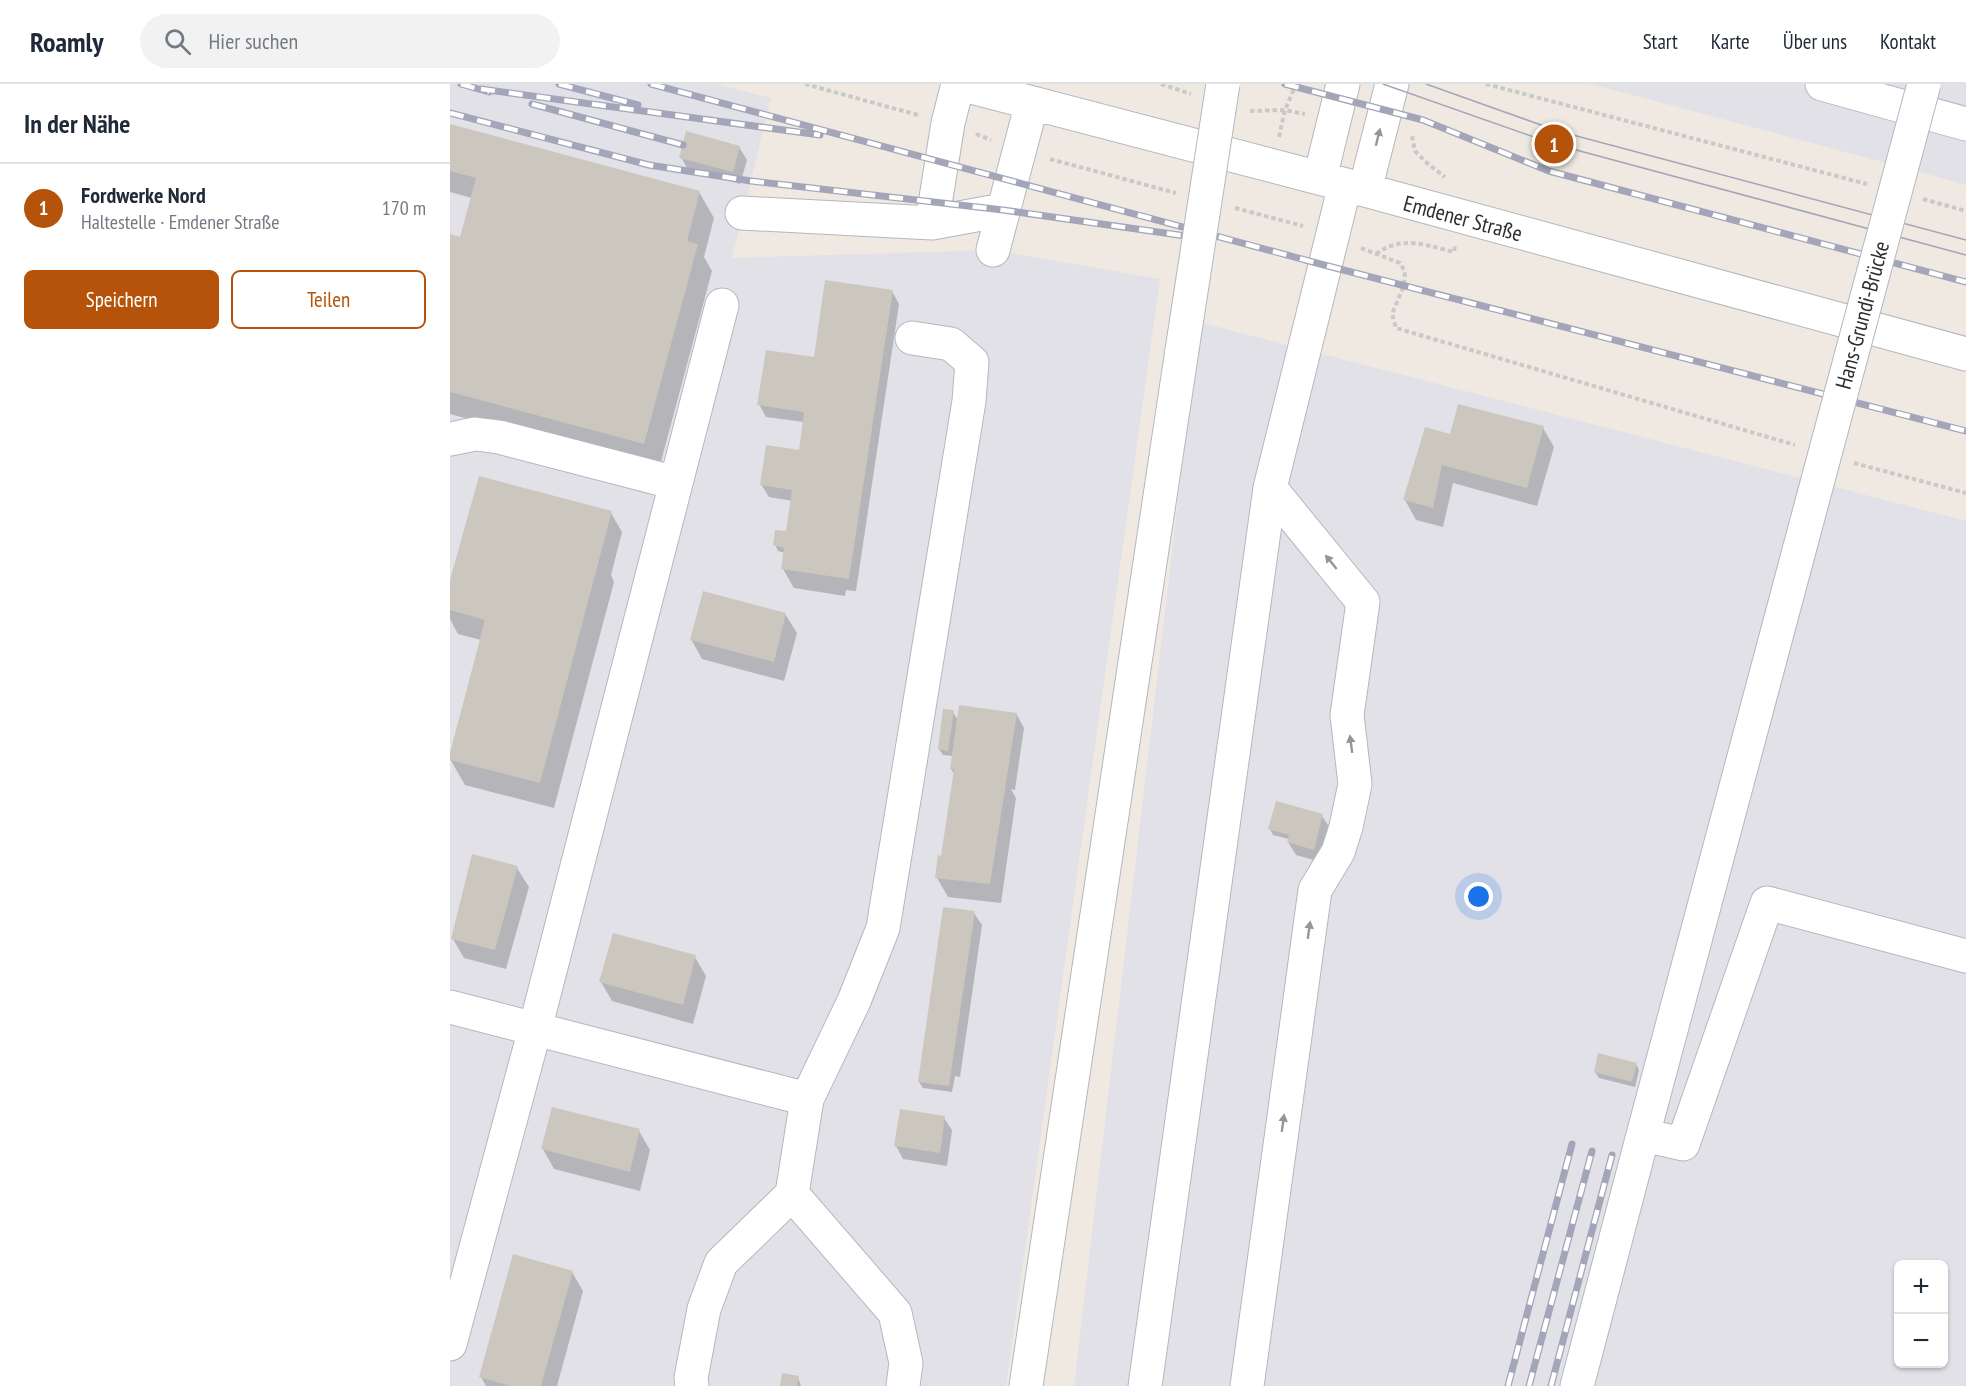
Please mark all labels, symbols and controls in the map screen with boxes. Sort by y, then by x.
search box [140,14,560,68]
text: Roamly [30,23,104,60]
icon: search [161,25,194,58]
text: Hier suchen [209,27,298,55]
text: Start [1643,28,1678,55]
text: Karte [1711,28,1750,55]
text: Über uns [1783,28,1847,55]
text: Kontakt [1880,28,1936,55]
text: In der Nähe [24,107,130,140]
pin: 1 [1534,122,1574,166]
one-way arrow [1374,128,1384,146]
text: Fordwerke Nord [81,181,206,209]
street label: Emdener Straße [1400,189,1526,247]
text: 1 [39,195,48,221]
text: 170 m [382,195,426,221]
text: Haltestelle · Emdener Straße [81,209,280,235]
street label: Hans-Grundi-Brücke [1829,238,1895,392]
button: Speichern [24,270,219,329]
button: Teilen [231,270,426,329]
one-way arrow [1325,555,1338,570]
one-way arrow [1346,734,1355,753]
your location [1464,882,1493,911]
one-way arrow [1305,920,1314,939]
one-way arrow [1279,1113,1288,1132]
map controls [1894,1260,1948,1368]
button: + [1894,1260,1948,1314]
button: − [1894,1314,1948,1368]

